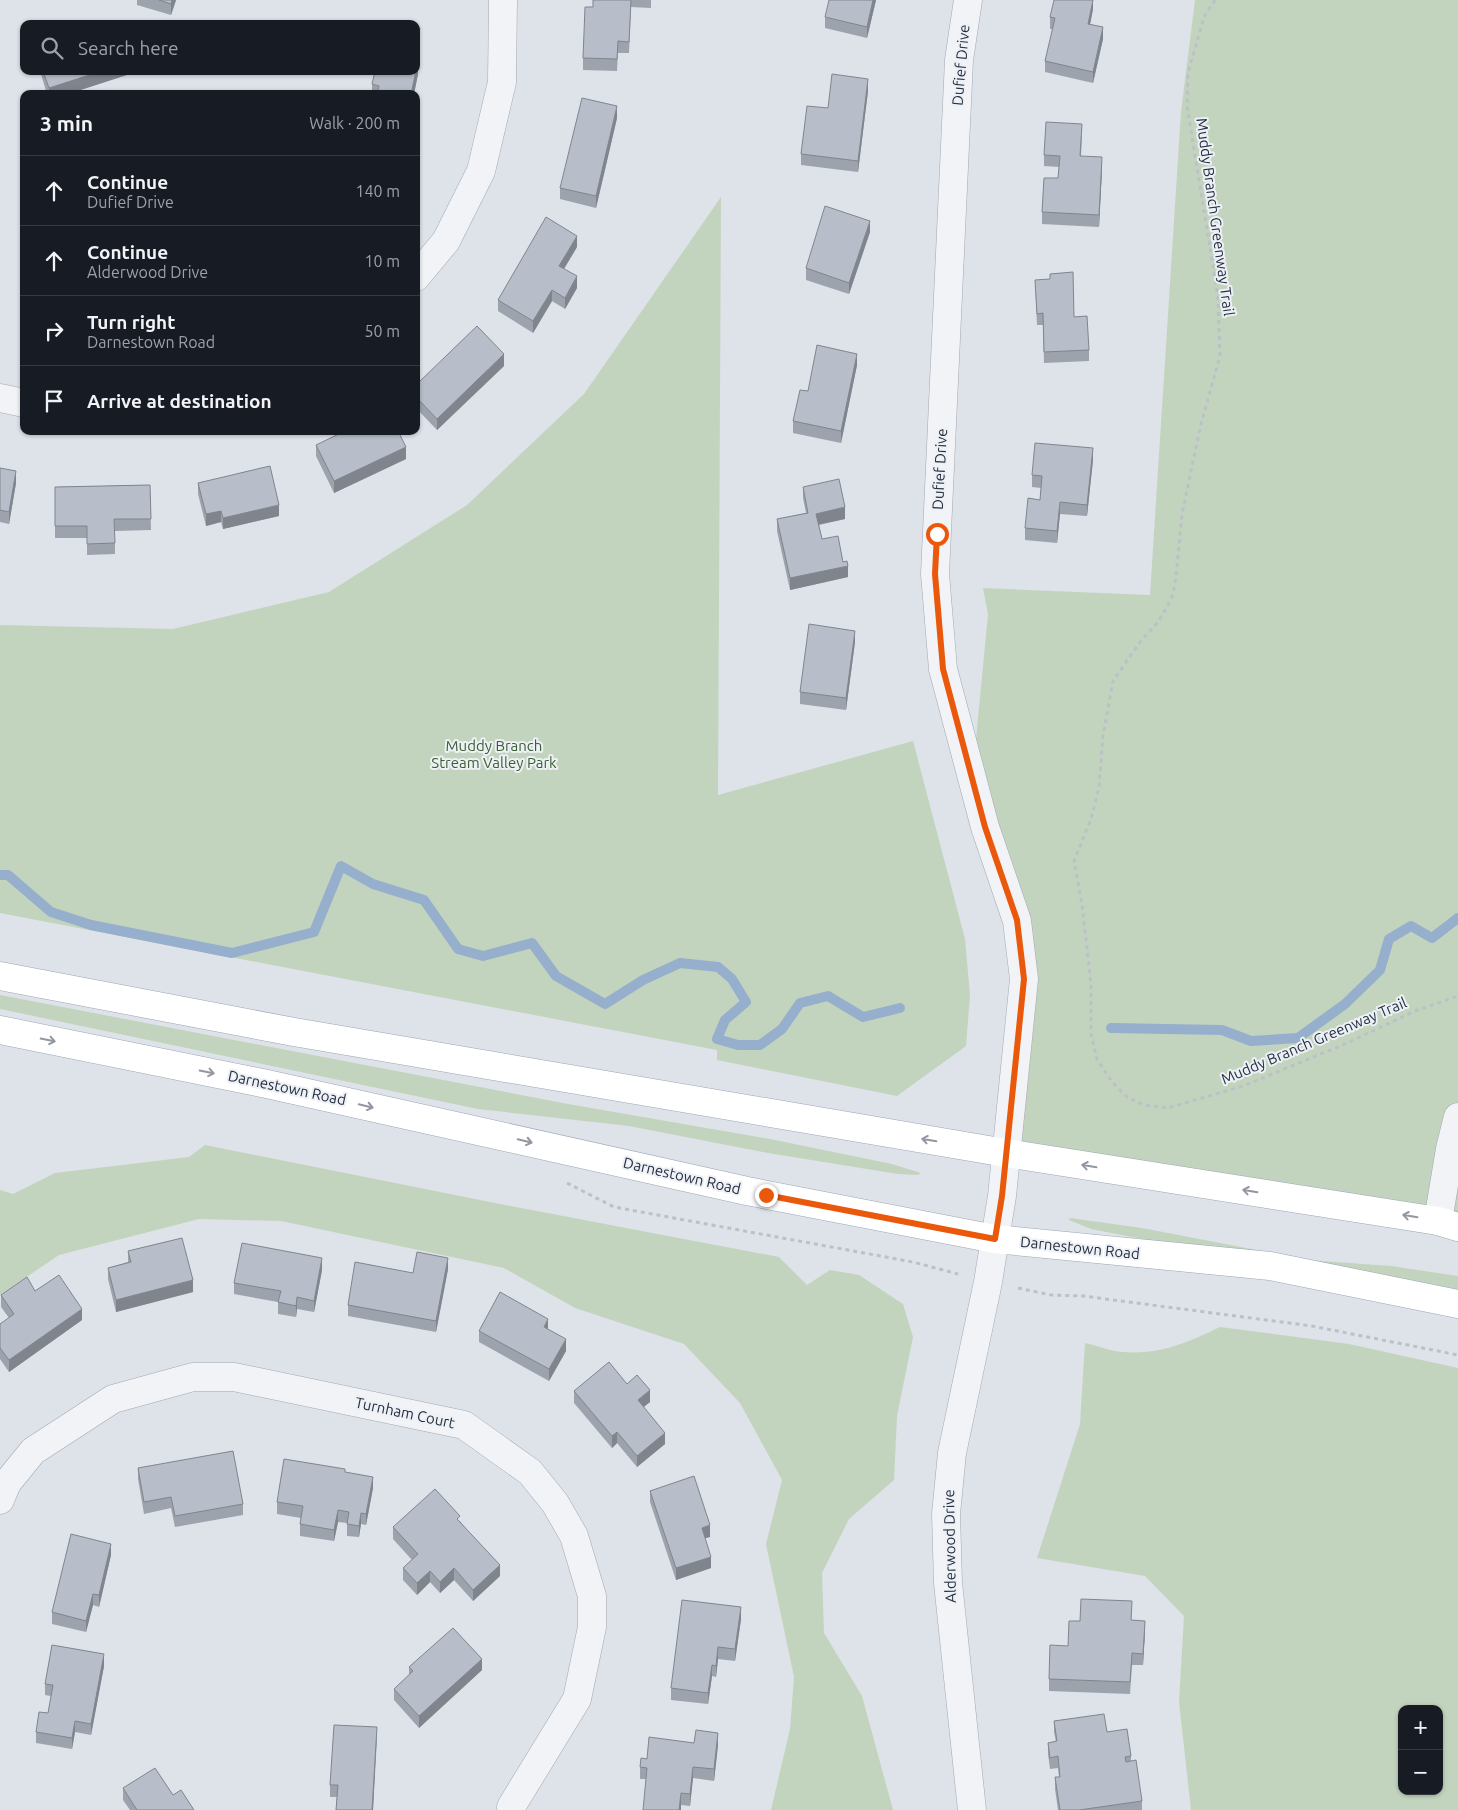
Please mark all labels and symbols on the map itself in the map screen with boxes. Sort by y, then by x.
street label: Dufief Drive [948,24,973,106]
street label: Muddy Branch Greenway Trail [1193,117,1238,317]
street label: Dufief Drive [929,428,950,510]
route start [926,523,949,546]
park label: Muddy Branch Stream Valley Park [431,737,557,771]
street label: Muddy Branch Greenway Trail [1219,994,1409,1087]
one-way arrow [39,1035,55,1045]
one-way arrow [199,1067,215,1077]
street label: Darnestown Road [227,1067,348,1108]
one-way arrow [358,1102,374,1111]
one-way arrow [921,1134,937,1144]
one-way arrow [516,1137,532,1146]
street label: Darnestown Road [622,1154,743,1197]
one-way arrow [1082,1161,1098,1171]
route end [755,1184,778,1207]
one-way arrow [1242,1186,1258,1196]
one-way arrow [1403,1211,1419,1221]
street label: Darnestown Road [1019,1233,1141,1262]
street label: Turnham Court [354,1394,457,1431]
street label: Alderwood Drive [940,1489,959,1603]

